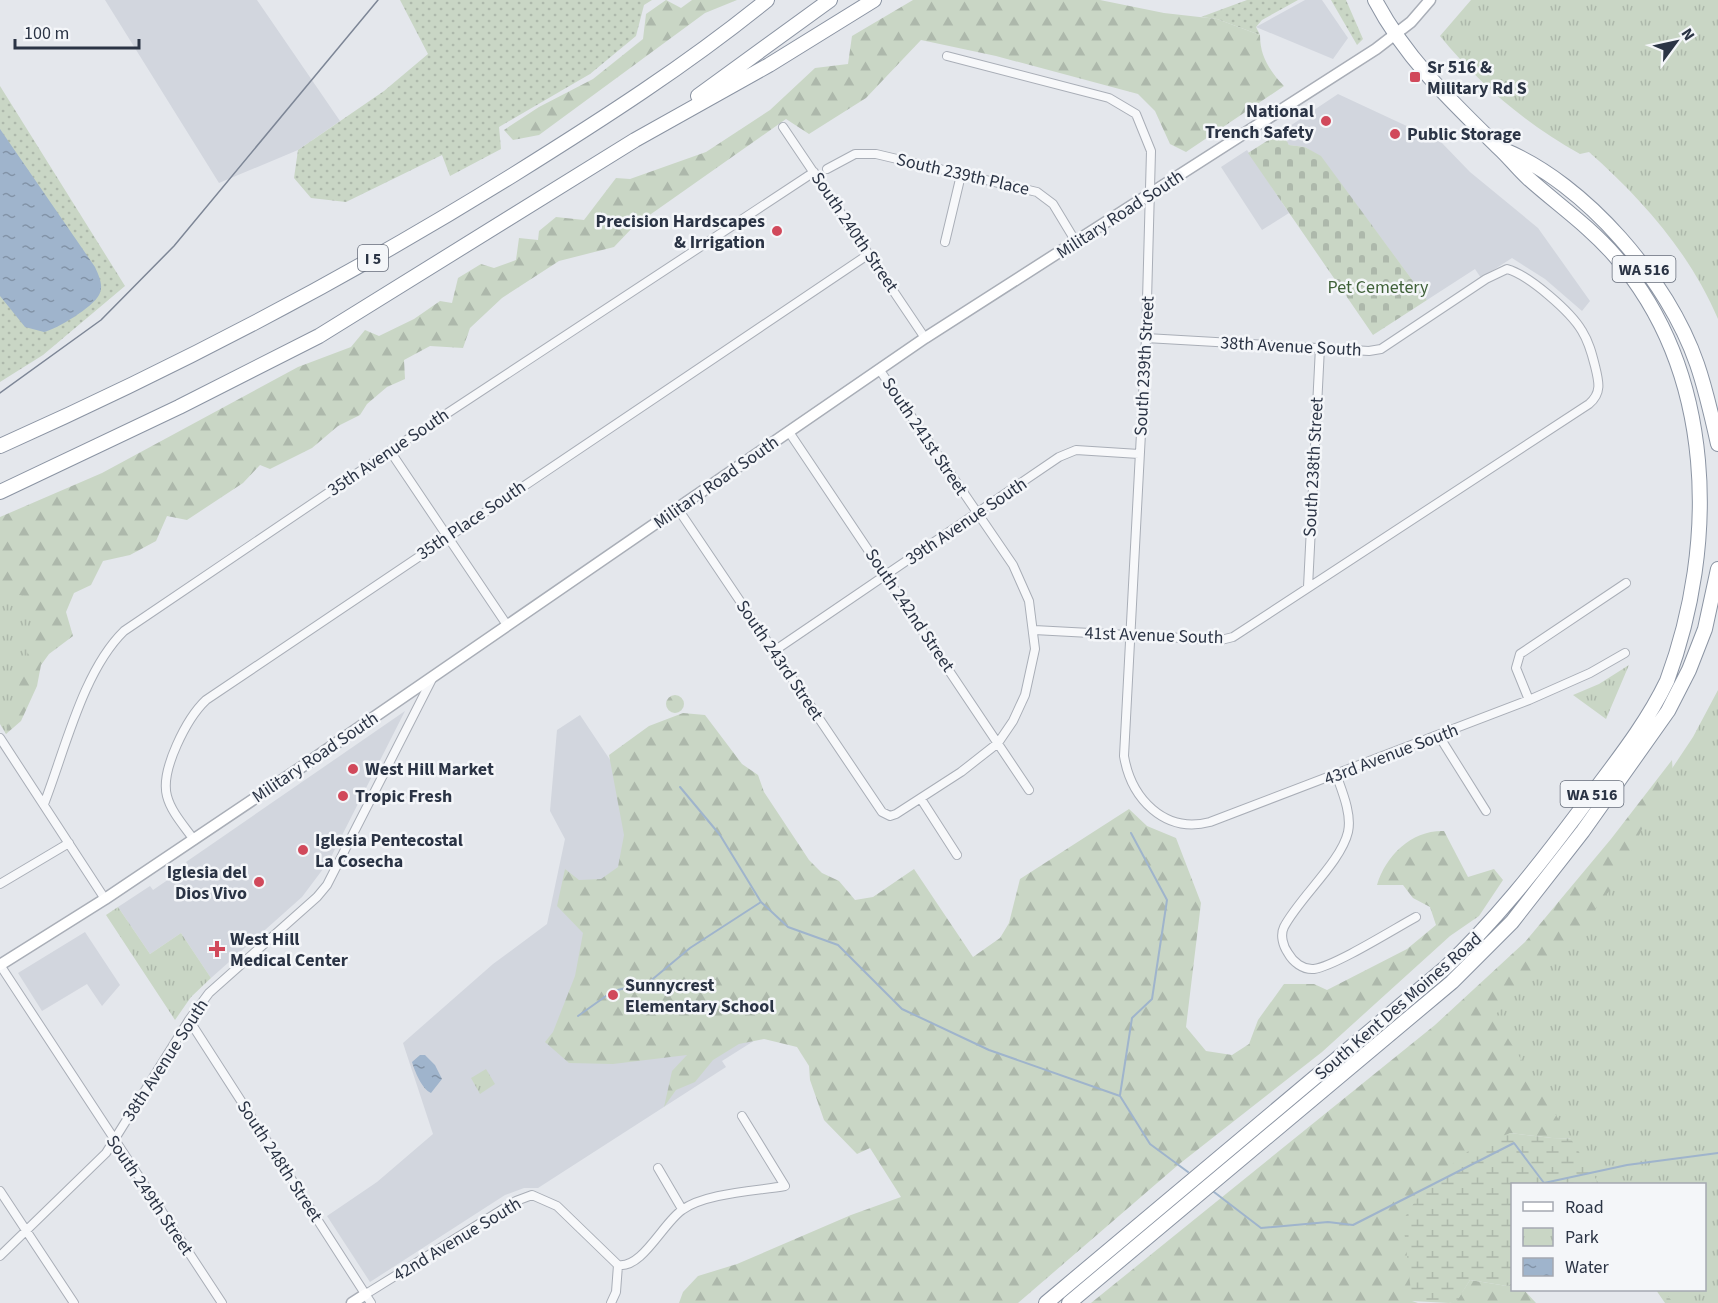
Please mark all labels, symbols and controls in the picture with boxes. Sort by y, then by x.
scale bar [15,12,140,50]
north arrow [1646,12,1706,72]
text: 100 m [24,21,69,46]
text: N [1676,24,1700,45]
place label: Sr 516 & Military Rd S [1427,55,1527,101]
marker: Sr 516 & Military Rd S [1408,70,1422,84]
place label: National Trench Safety [1205,99,1315,145]
marker: National Trench Safety [1319,114,1333,128]
place label: Public Storage [1407,122,1521,147]
marker: Public Storage [1388,127,1402,141]
street label: South 239th Place [894,147,1032,202]
street label: Military Road South [1052,164,1189,265]
street label: South 240th Street [805,167,904,297]
place label: Precision Hardscapes & Irrigation [596,209,765,255]
marker: Precision Hardscapes & Irrigation [770,224,784,238]
road number: I 5 [358,245,388,271]
road number: WA 516 [1612,256,1676,282]
park label: Pet Cemetery [1328,275,1429,300]
street label: South 239th Street [1128,295,1161,437]
street label: 38th Avenue South [1220,330,1362,363]
street label: South 241st Street [876,372,973,500]
street label: South 238th Street [1297,396,1330,538]
street label: 35th Avenue South [323,402,454,502]
street label: Military Road South [649,430,784,535]
street label: 39th Avenue South [901,471,1032,571]
street label: 35th Place South [412,475,531,566]
street label: South 242nd Street [859,544,960,677]
street label: South 243rd Street [730,595,829,725]
street label: 41st Avenue South [1084,621,1224,650]
street label: Military Road South [247,706,383,809]
street label: 43rd Avenue South [1321,717,1462,792]
place label: West Hill Market [365,757,494,782]
marker: West Hill Market [346,762,360,776]
road number: WA 516 [1560,781,1624,807]
place label: Tropic Fresh [355,784,452,809]
marker: Tropic Fresh [336,789,350,803]
place label: Iglesia Pentecostal La Cosecha [315,828,463,874]
marker: Iglesia Pentecostal La Cosecha [296,843,310,857]
place label: Iglesia del Dios Vivo [167,860,247,906]
marker: Iglesia del Dios Vivo [252,875,266,889]
place label: West Hill Medical Center [230,927,349,973]
street label: South Kent Des Moines Road [1309,927,1487,1086]
marker: West Hill Medical Center [208,940,226,958]
place label: Sunnycrest Elementary School [625,973,775,1019]
marker: Sunnycrest Elementary School [606,988,620,1002]
street label: 38th Avenue South [116,994,214,1126]
street label: South 248th Street [231,1096,328,1227]
street label: South 249th Street [100,1130,199,1260]
legend [1511,1183,1706,1291]
street label: 42nd Avenue South [388,1191,526,1288]
text: Road [1565,1195,1604,1220]
text: Park [1565,1225,1599,1250]
text: Water [1565,1255,1609,1280]

